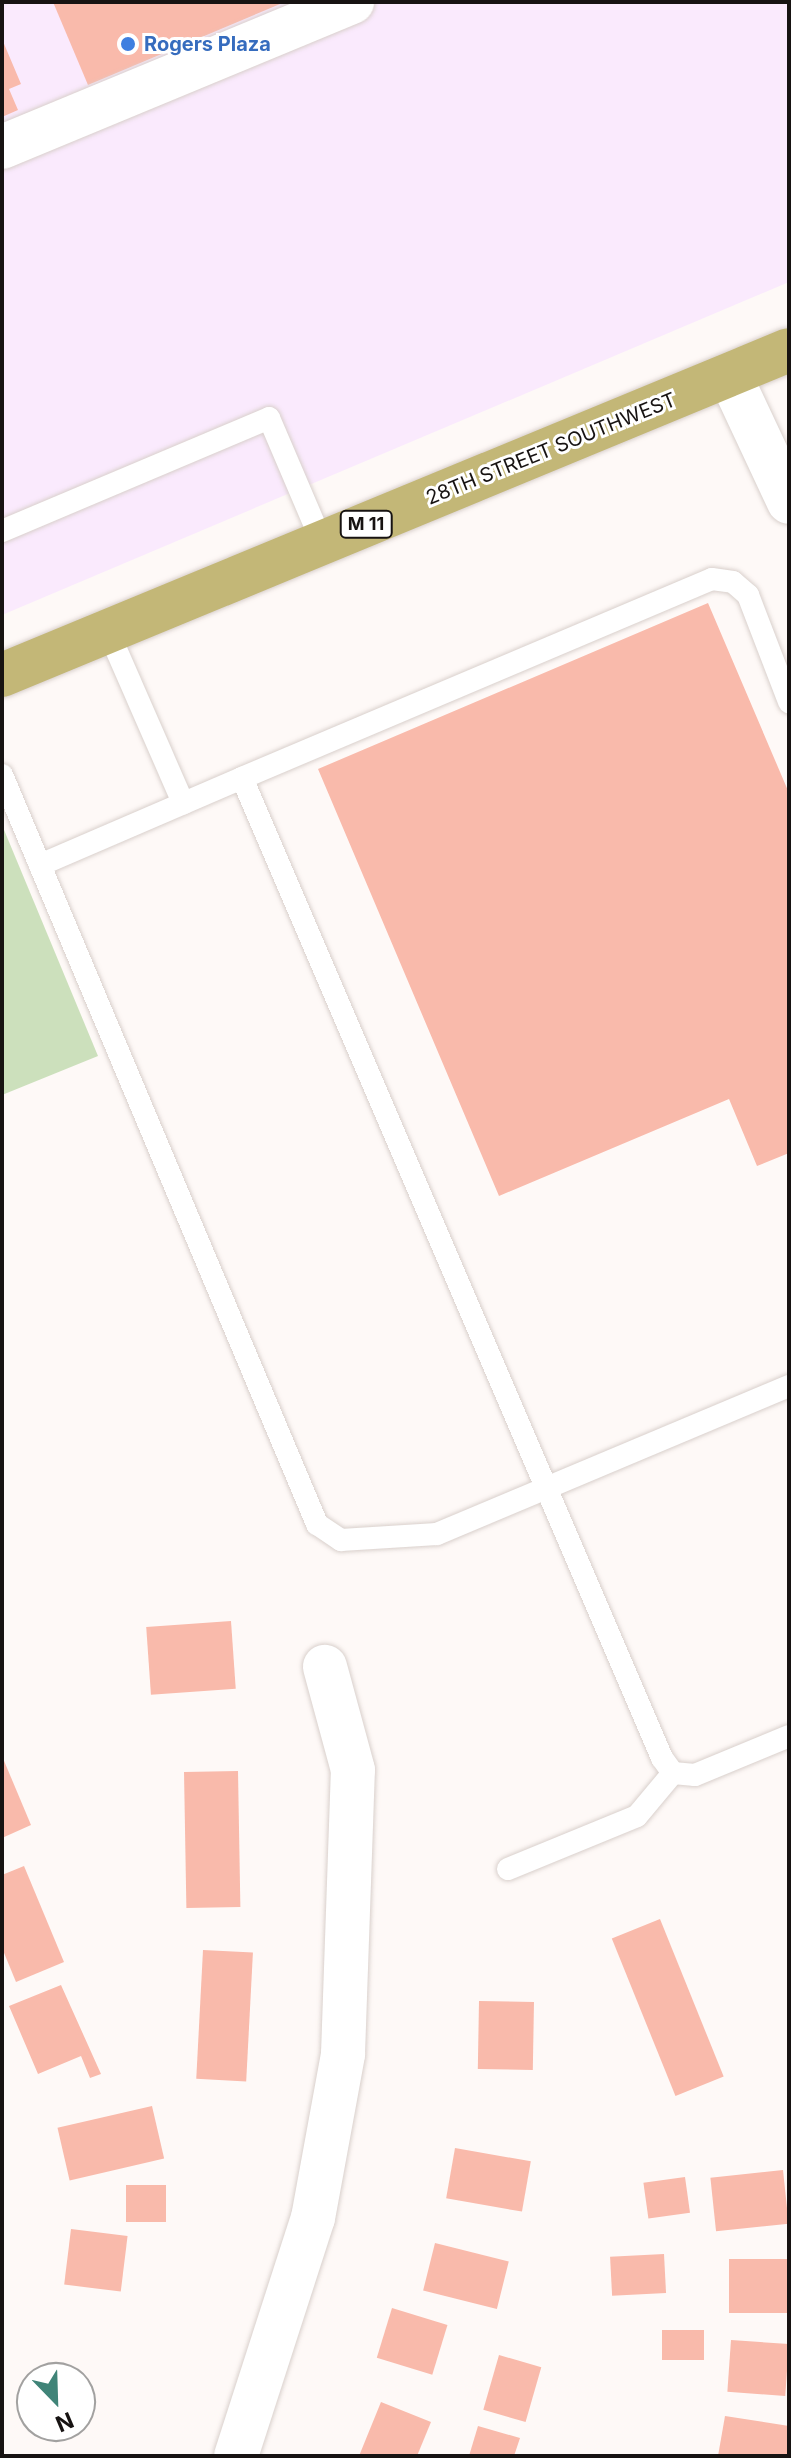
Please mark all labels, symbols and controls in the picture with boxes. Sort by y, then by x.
place label: Rogers Plaza [144,32,271,56]
marker: Rogers Plaza [119,35,137,53]
street label: 28TH STREET SOUTHWEST [423,388,679,510]
road number: M 11 [338,510,394,538]
north arrow [16,2362,96,2442]
text: N [52,2407,77,2437]

